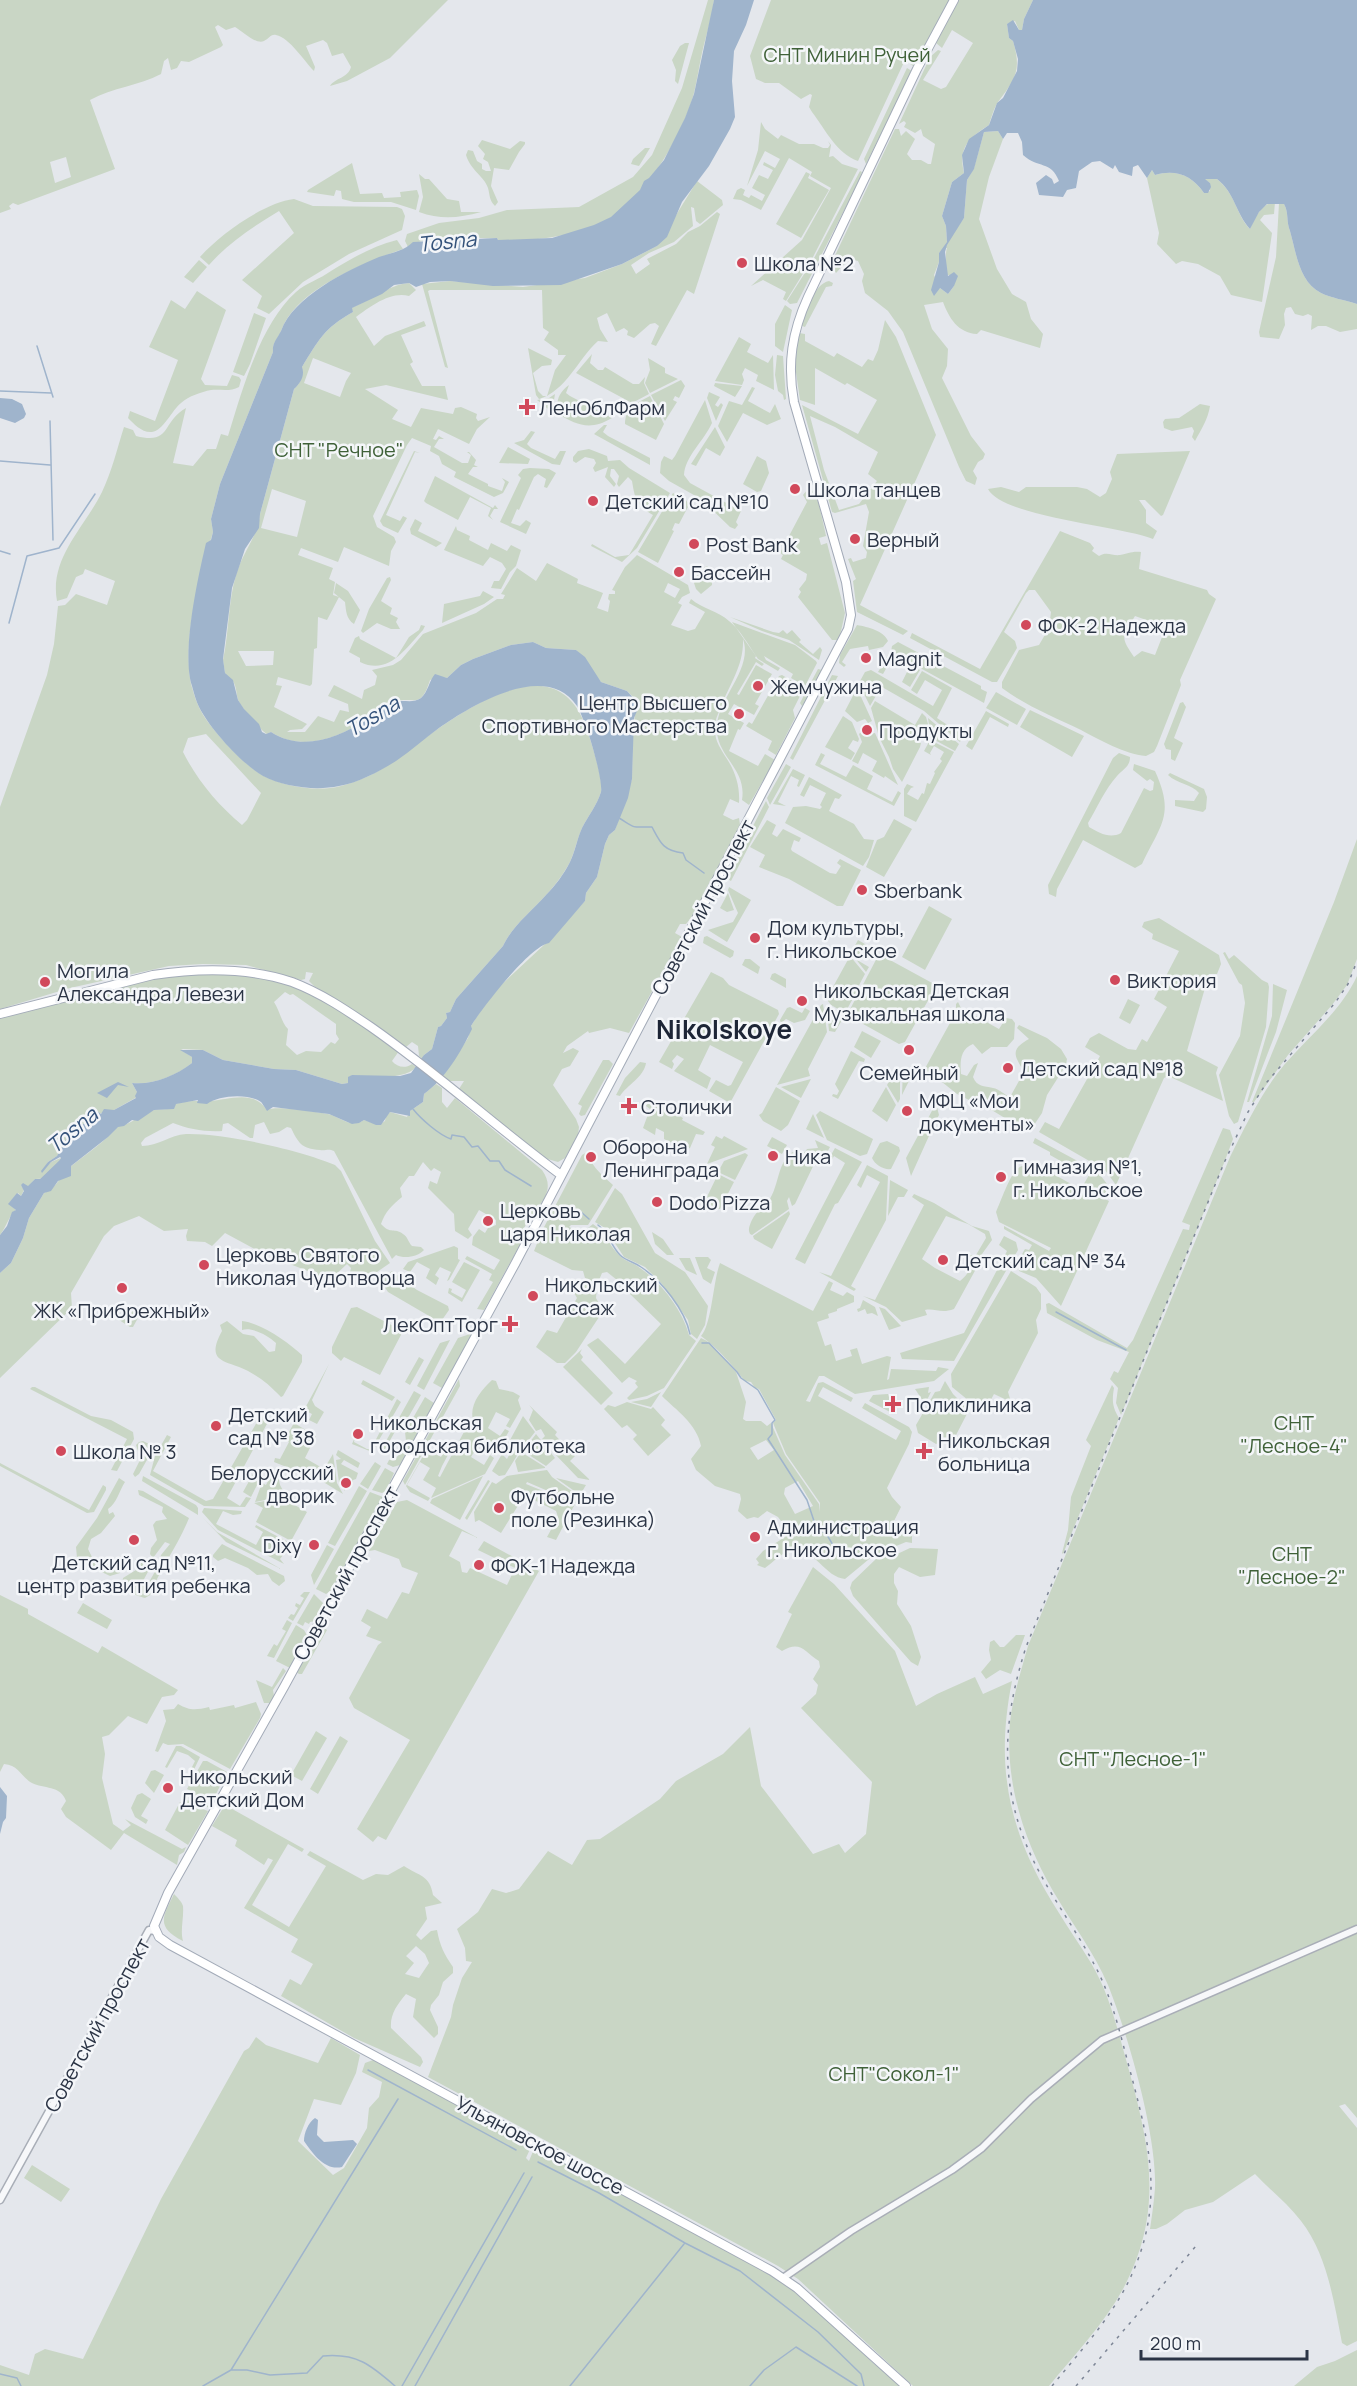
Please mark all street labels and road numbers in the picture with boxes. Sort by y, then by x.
street label: Советский проспект [645,814,761,1000]
street label: Советский проспект [287,1481,405,1665]
street label: Советский проспект [38,1933,156,2117]
street label: Ульяновское шоссе [451,2089,629,2201]

